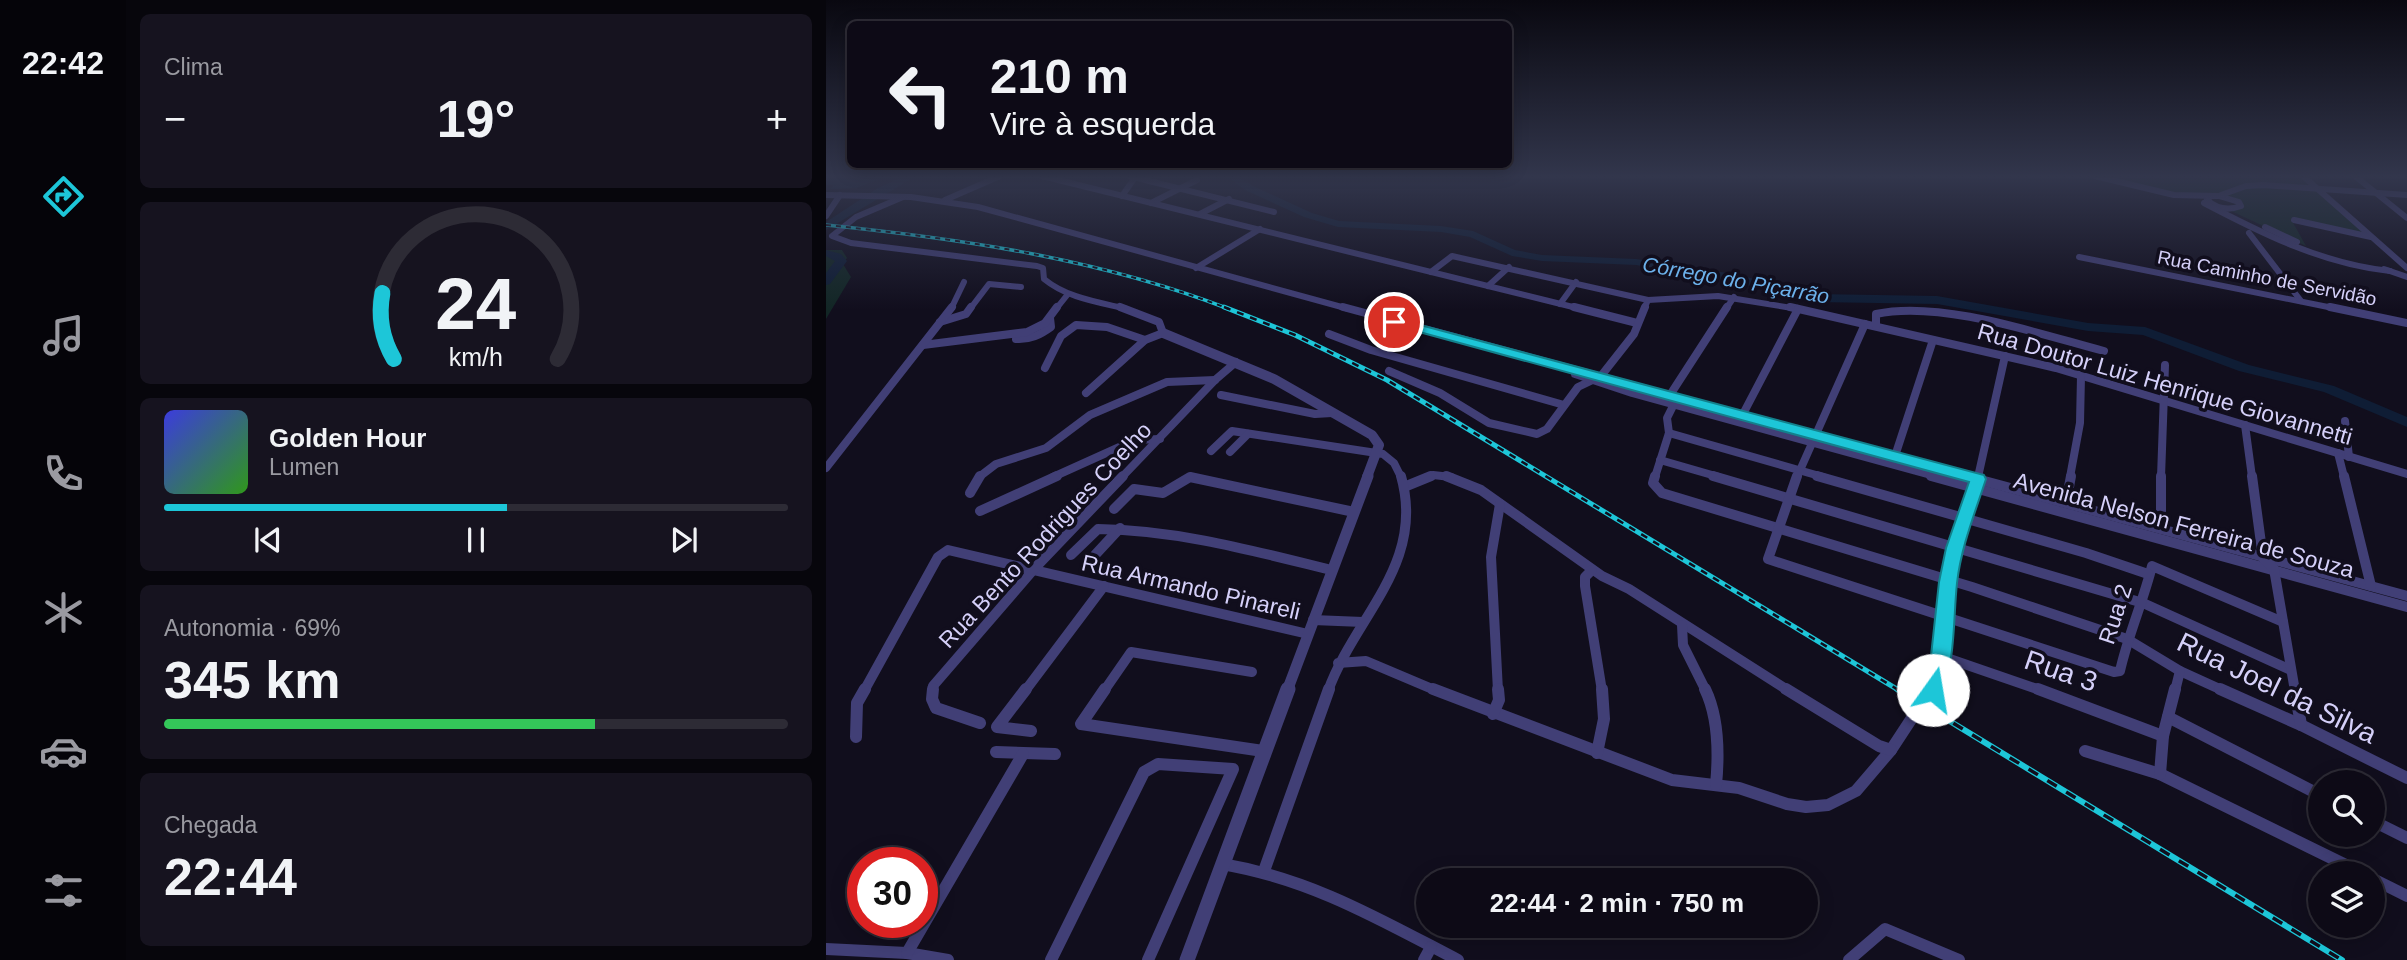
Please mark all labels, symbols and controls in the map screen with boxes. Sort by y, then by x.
text: 22:42 [22,45,104,81]
icon: left [875,49,966,140]
text: 210 m [990,49,1129,103]
text: Clima [164,54,223,80]
text: 19° [437,90,515,148]
text: − [164,98,186,140]
text: + [766,98,788,140]
text: Vire à esquerda [990,106,1215,142]
icon: directions [39,172,88,221]
street label: Rua Caminho de Servidão [2156,246,2378,310]
water label: Córrego do Piçarrão [1641,252,1831,308]
text: 24 [436,263,517,344]
pin [1364,292,1424,352]
icon: arrive [1375,303,1413,341]
icon: music [39,311,88,360]
street label: Rua Doutor Luiz Henrique Giovannetti [1975,318,2355,450]
text: km/h [449,342,503,370]
street label: Rua Bento Rodrigues Coelho [933,417,1157,653]
text: Golden Hour [269,423,426,453]
icon: phone [39,449,88,498]
text: Lumen [269,454,339,480]
street label: Avenida Nelson Ferreira de Souza [2011,467,2357,583]
icon: previous [249,521,287,559]
icon: pause [457,521,495,559]
icon: next [665,521,703,559]
street label: Rua Armando Pinareli [1079,549,1303,625]
street label: Rua 2 [2093,581,2137,647]
icon: climate [39,588,88,637]
text: Autonomia · 69% [164,615,340,641]
street label: Rua Joel da Silva [2172,626,2382,750]
street label: Rua 3 [2021,644,2101,698]
text: 345 km [164,651,340,709]
position arrow [1896,653,1970,727]
icon: car [39,727,88,776]
map controls [2308,770,2385,938]
button: search [2308,770,2385,847]
text: Chegada [164,812,257,838]
speed limit sign: 30 [847,847,938,938]
text: 22:44 [164,848,297,906]
button: layers [2308,861,2385,938]
icon: filters [39,866,88,915]
text: 22:44 · 2 min · 750 m [1490,888,1744,918]

